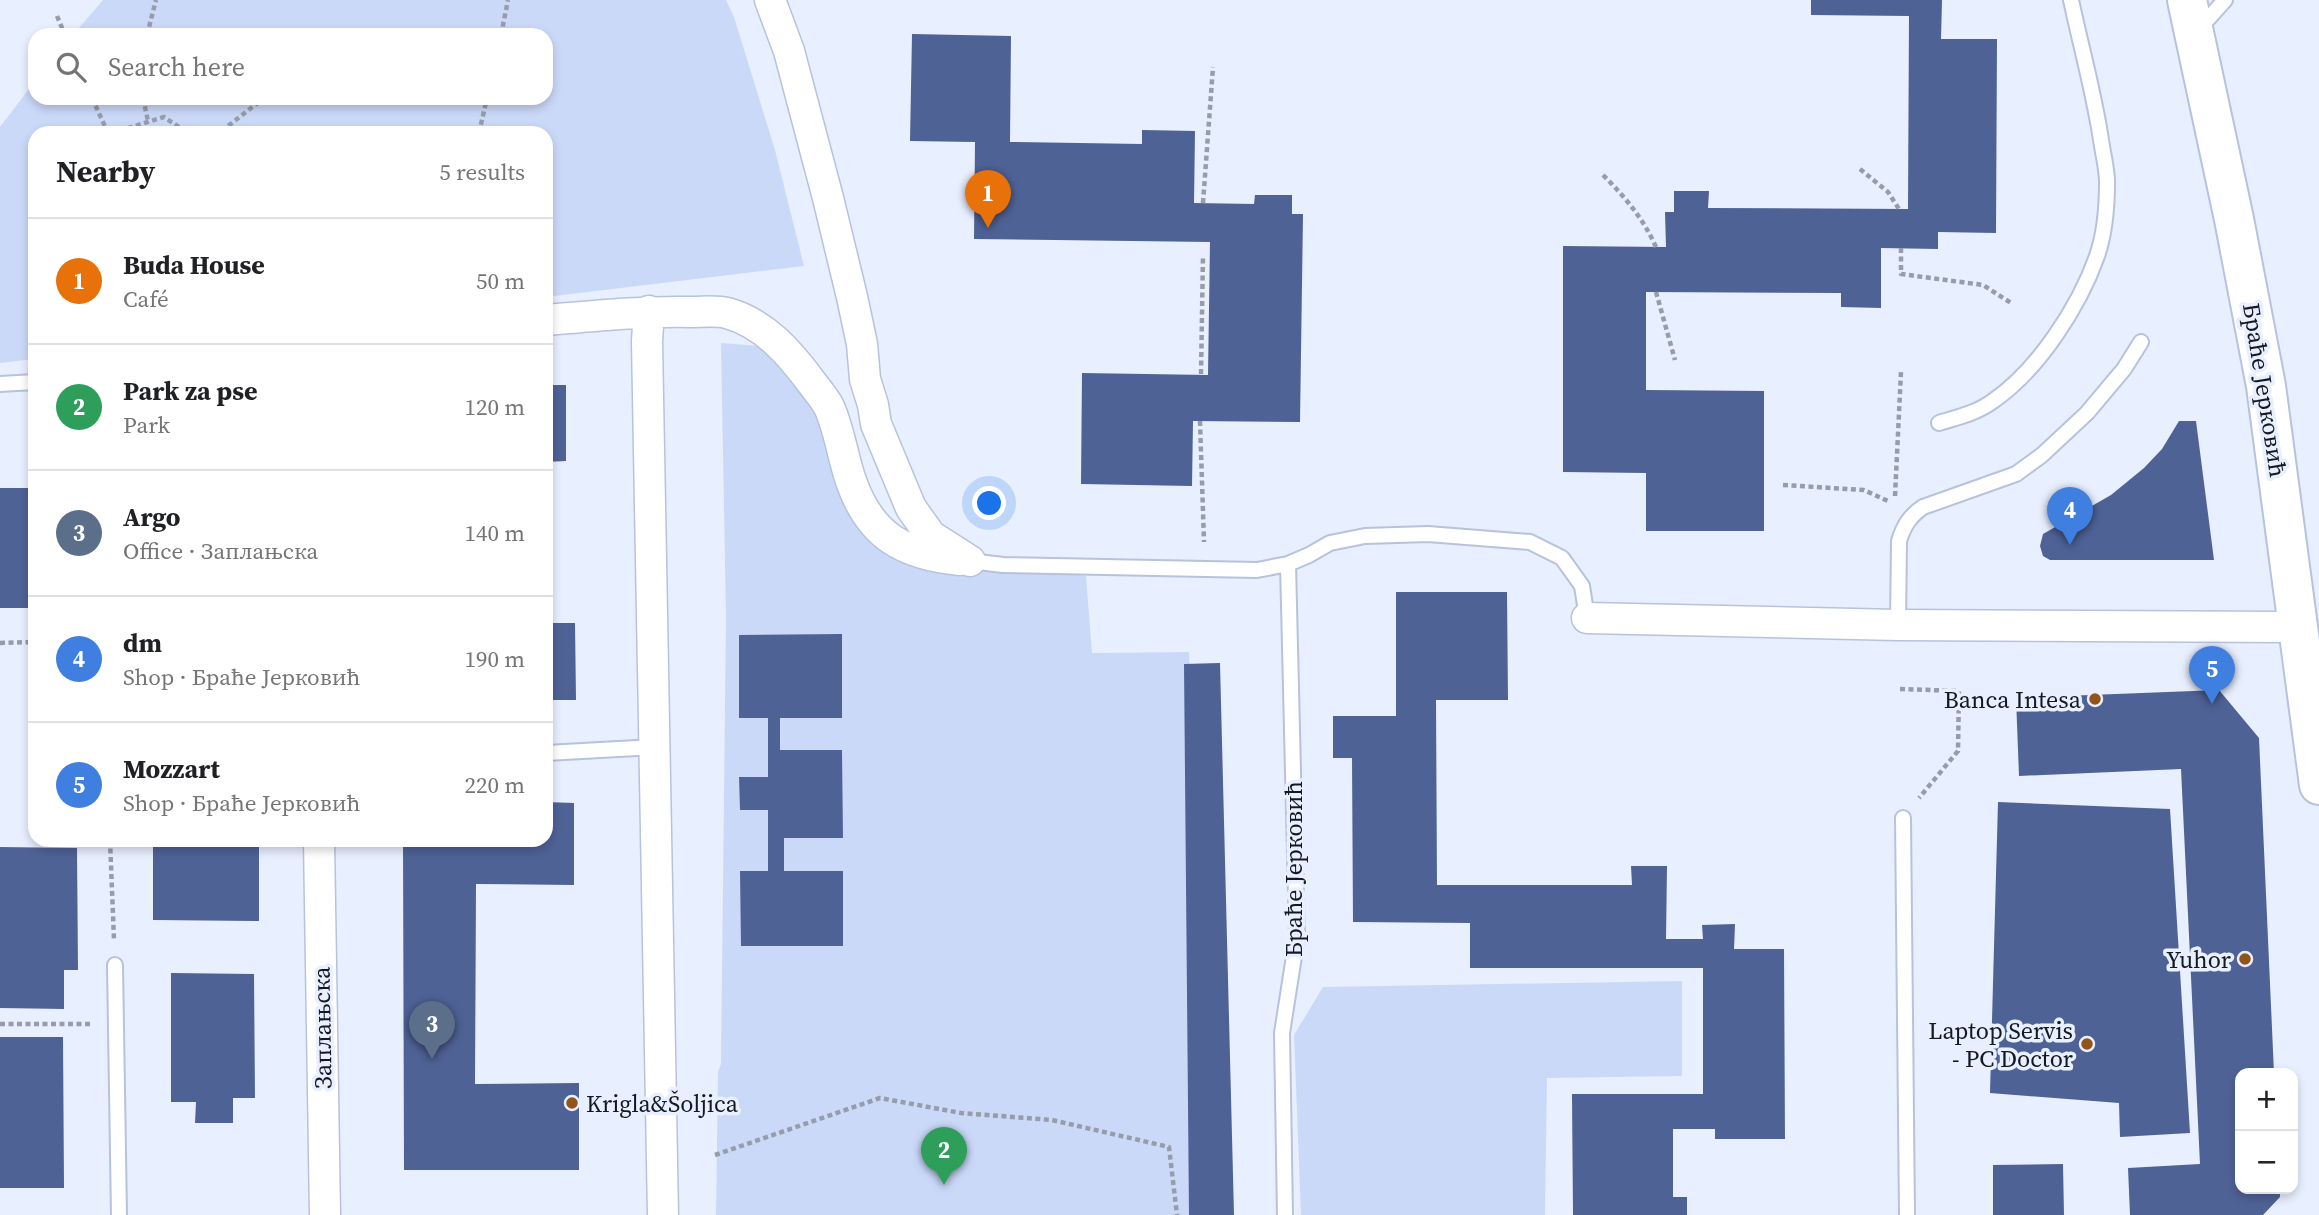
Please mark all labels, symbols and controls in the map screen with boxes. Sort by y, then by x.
search box [28,28,553,105]
icon: search [52,48,90,86]
text: Search here [108,49,245,85]
text: Nearby [56,151,155,192]
text: 5 results [439,156,525,188]
pin: 1 [965,170,1011,228]
text: Buda House [123,247,265,283]
text: 1 [73,265,85,297]
text: 50 m [476,265,525,297]
text: Café [123,283,169,315]
street label: Браће Јерковић [2235,301,2295,479]
text: Park za pse [123,373,258,409]
text: 2 [73,391,85,423]
text: 120 m [464,391,525,423]
text: Park [123,409,170,441]
your location [972,486,1006,520]
pin: 4 [2047,487,2093,545]
text: Argo [123,499,181,535]
text: 3 [73,517,85,549]
text: 140 m [464,517,525,549]
text: Office · Заплањска [123,535,318,567]
text: dm [123,625,162,661]
text: 4 [73,643,85,675]
text: 190 m [464,643,525,675]
pin: 5 [2189,646,2235,704]
text: Shop · Браће Јерковић [123,661,360,693]
place label: Banca Intesa [1944,683,2082,716]
marker: Banca Intesa [2087,691,2103,707]
text: Mozzart [123,751,220,787]
text: 5 [73,769,85,801]
text: 220 m [464,769,525,801]
street label: Браће Јерковић [1277,781,1310,957]
text: Shop · Браће Јерковић [123,787,360,819]
place label: Yuhor [2166,943,2231,976]
marker: Yuhor [2237,951,2253,967]
street label: Заплањска [304,966,340,1090]
pin: 3 [409,1001,455,1059]
place label: Laptop Servis - PC Doctor [1928,1014,2073,1075]
marker: Laptop Servis - PC Doctor [2079,1036,2095,1052]
map controls [2235,1068,2298,1194]
button: + [2235,1068,2298,1131]
place label: Krigla&Šoljica [586,1087,739,1120]
marker: Krigla&Šoljica [564,1095,580,1111]
pin: 2 [921,1127,967,1185]
button: − [2235,1131,2298,1194]

